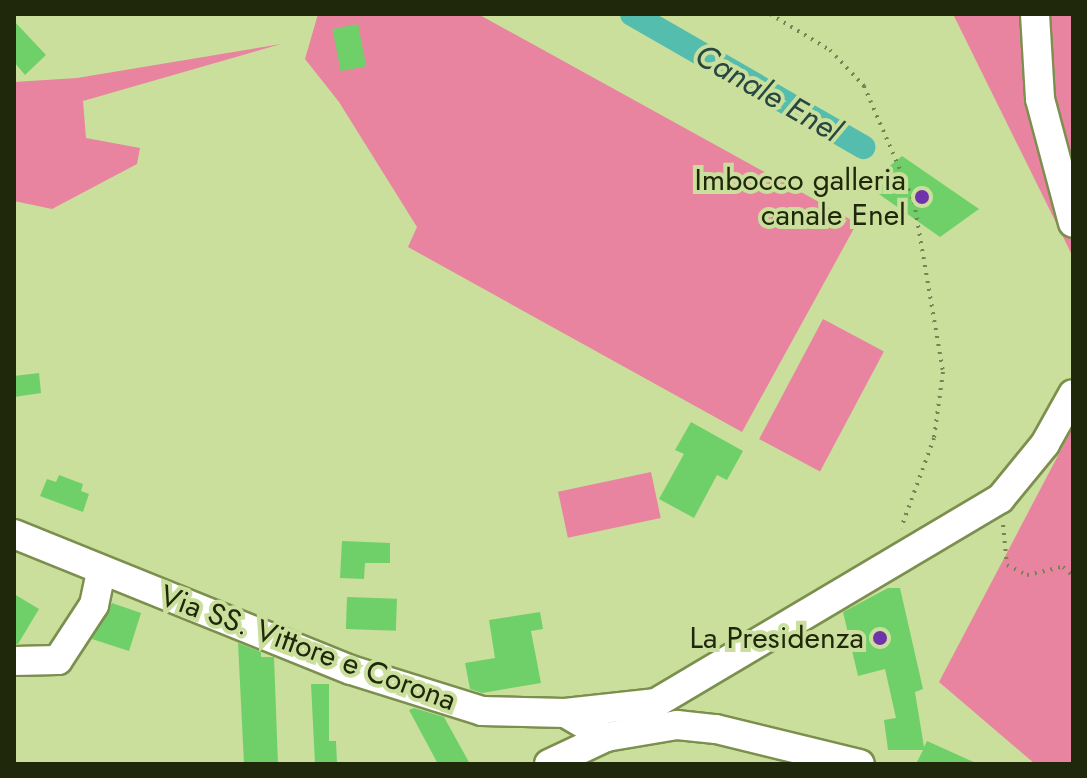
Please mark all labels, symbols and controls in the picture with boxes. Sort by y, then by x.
water label: Canale Enel [688,36,848,150]
place label: Imbocco galleria canale Enel [694,162,906,232]
marker: Imbocco galleria canale Enel [913,188,931,206]
street label: Via SS. Vittore e Corona [155,578,461,718]
place label: La Presidenza [690,620,864,656]
marker: La Presidenza [871,629,889,647]

